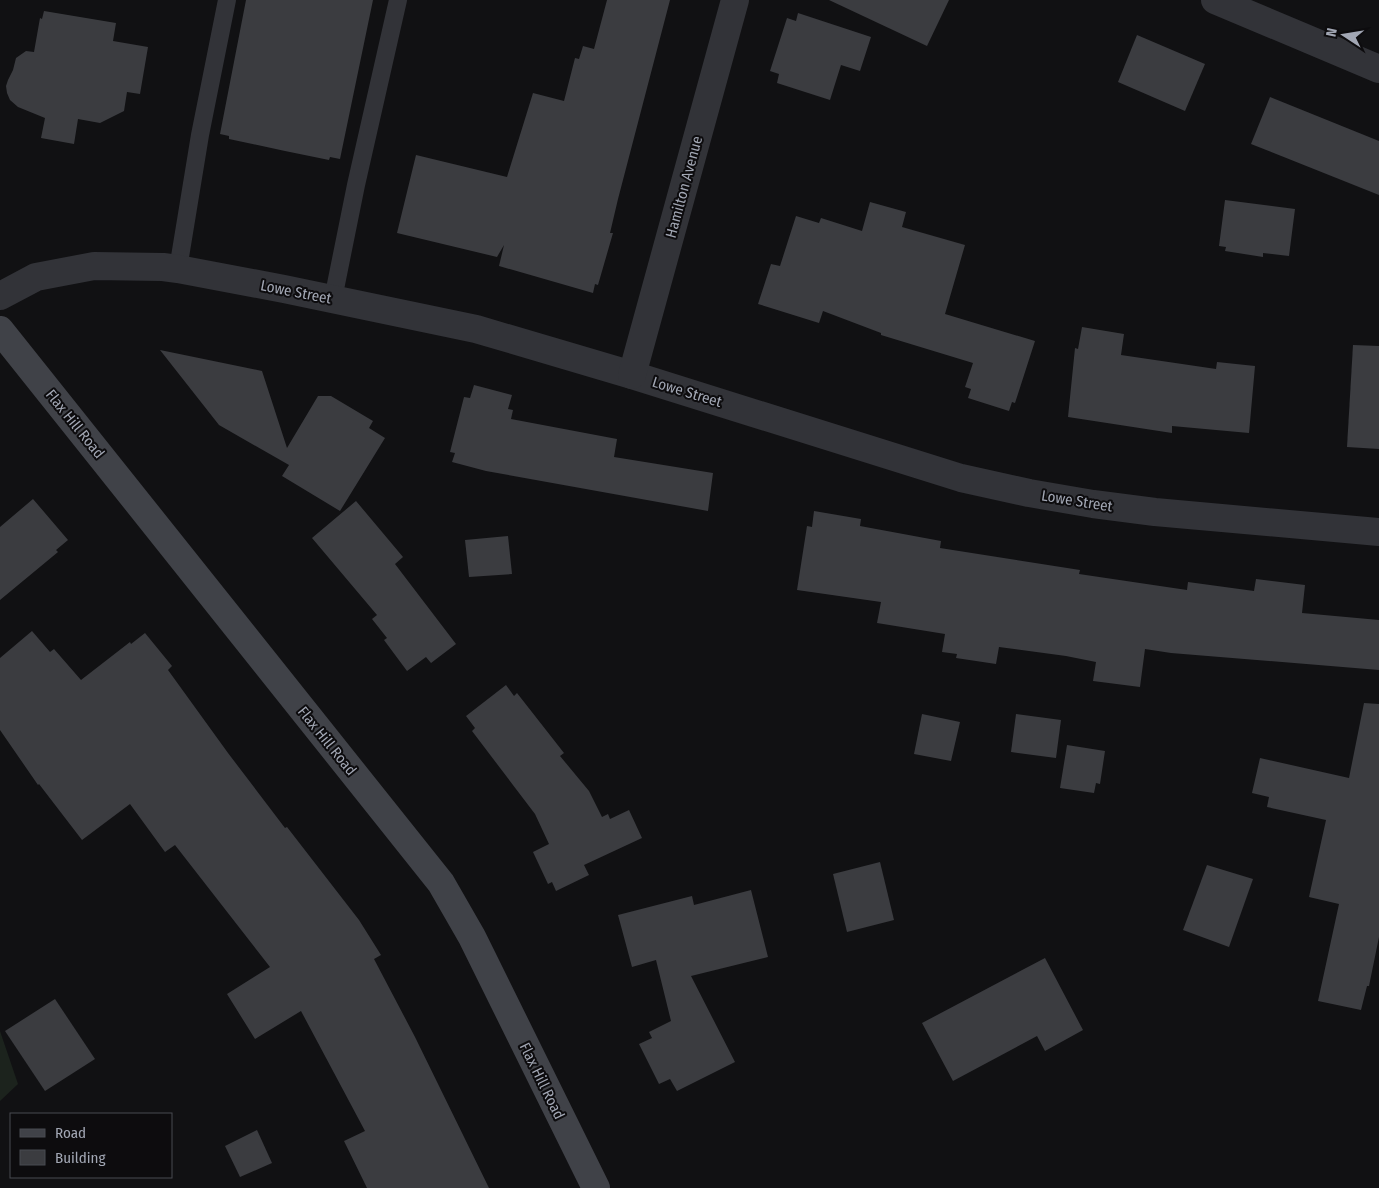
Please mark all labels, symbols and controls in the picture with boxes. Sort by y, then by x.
north arrow [1319,10,1369,60]
text: N [1323,27,1341,38]
street label: Hamilton Avenue [662,134,706,240]
street label: Lowe Street [259,276,333,308]
street label: Lowe Street [650,373,724,411]
street label: Flax Hill Road [42,386,108,462]
street label: Lowe Street [1040,486,1114,516]
street label: Flax Hill Road [294,703,360,779]
street label: Flax Hill Road [516,1040,568,1122]
legend [10,1113,172,1178]
text: Road [55,1124,86,1142]
text: Building [55,1149,106,1167]

